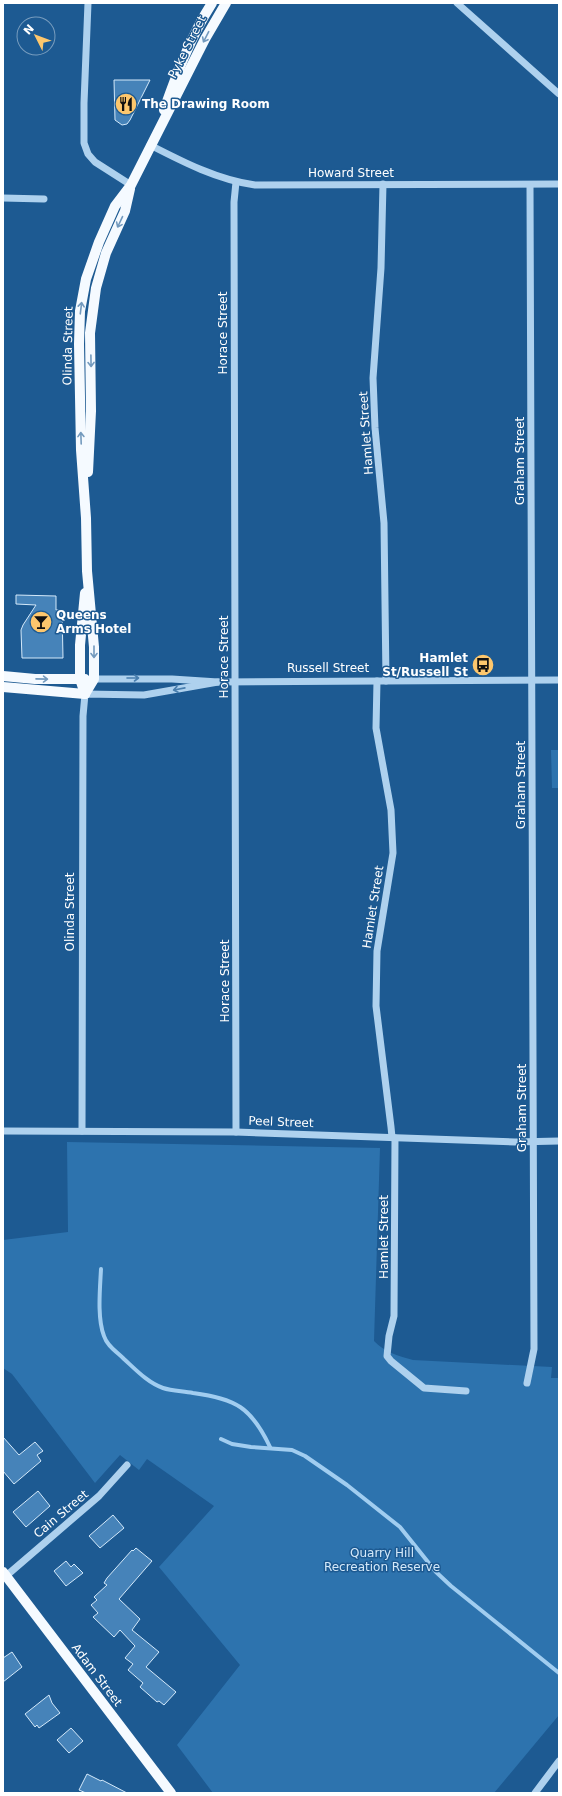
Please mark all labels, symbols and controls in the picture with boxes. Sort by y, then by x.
street label: Pyke Street [165,13,209,81]
north arrow [16,16,56,56]
text: N [21,22,37,37]
one-way arrow [202,30,209,42]
restaurant icon: The Drawing Room [113,91,139,117]
place label: The Drawing Room [142,97,270,111]
street label: Howard Street [308,166,394,180]
one-way arrow [116,216,123,228]
street label: Horace Street [216,291,230,374]
one-way arrow [77,302,85,315]
street label: Olinda Street [60,306,76,386]
one-way arrow [87,354,95,367]
street label: Hamlet Street [356,390,376,475]
street label: Graham Street [513,416,527,505]
one-way arrow [77,432,85,445]
place label: Queens Arms Hotel [56,608,131,636]
bar icon: Queens Arms Hotel [28,609,54,635]
street label: Horace Street [217,615,231,698]
one-way arrow [90,645,98,658]
place label: Hamlet St/Russell St [382,651,468,679]
bus stop icon: Hamlet St/Russell St [470,652,496,678]
street label: Russell Street [287,661,369,675]
one-way arrow [126,674,139,682]
one-way arrow [35,676,48,683]
one-way arrow [173,685,186,693]
street label: Graham Street [514,740,528,829]
street label: Hamlet Street [360,864,387,949]
street label: Olinda Street [63,872,77,951]
street label: Horace Street [218,939,232,1022]
street label: Graham Street [515,1063,529,1152]
street label: Peel Street [248,1114,314,1130]
street label: Hamlet Street [377,1195,391,1279]
street label: Cain Street [31,1487,91,1541]
park label: Quarry Hill Recreation Reserve [324,1546,440,1574]
street label: Adam Street [69,1641,125,1709]

